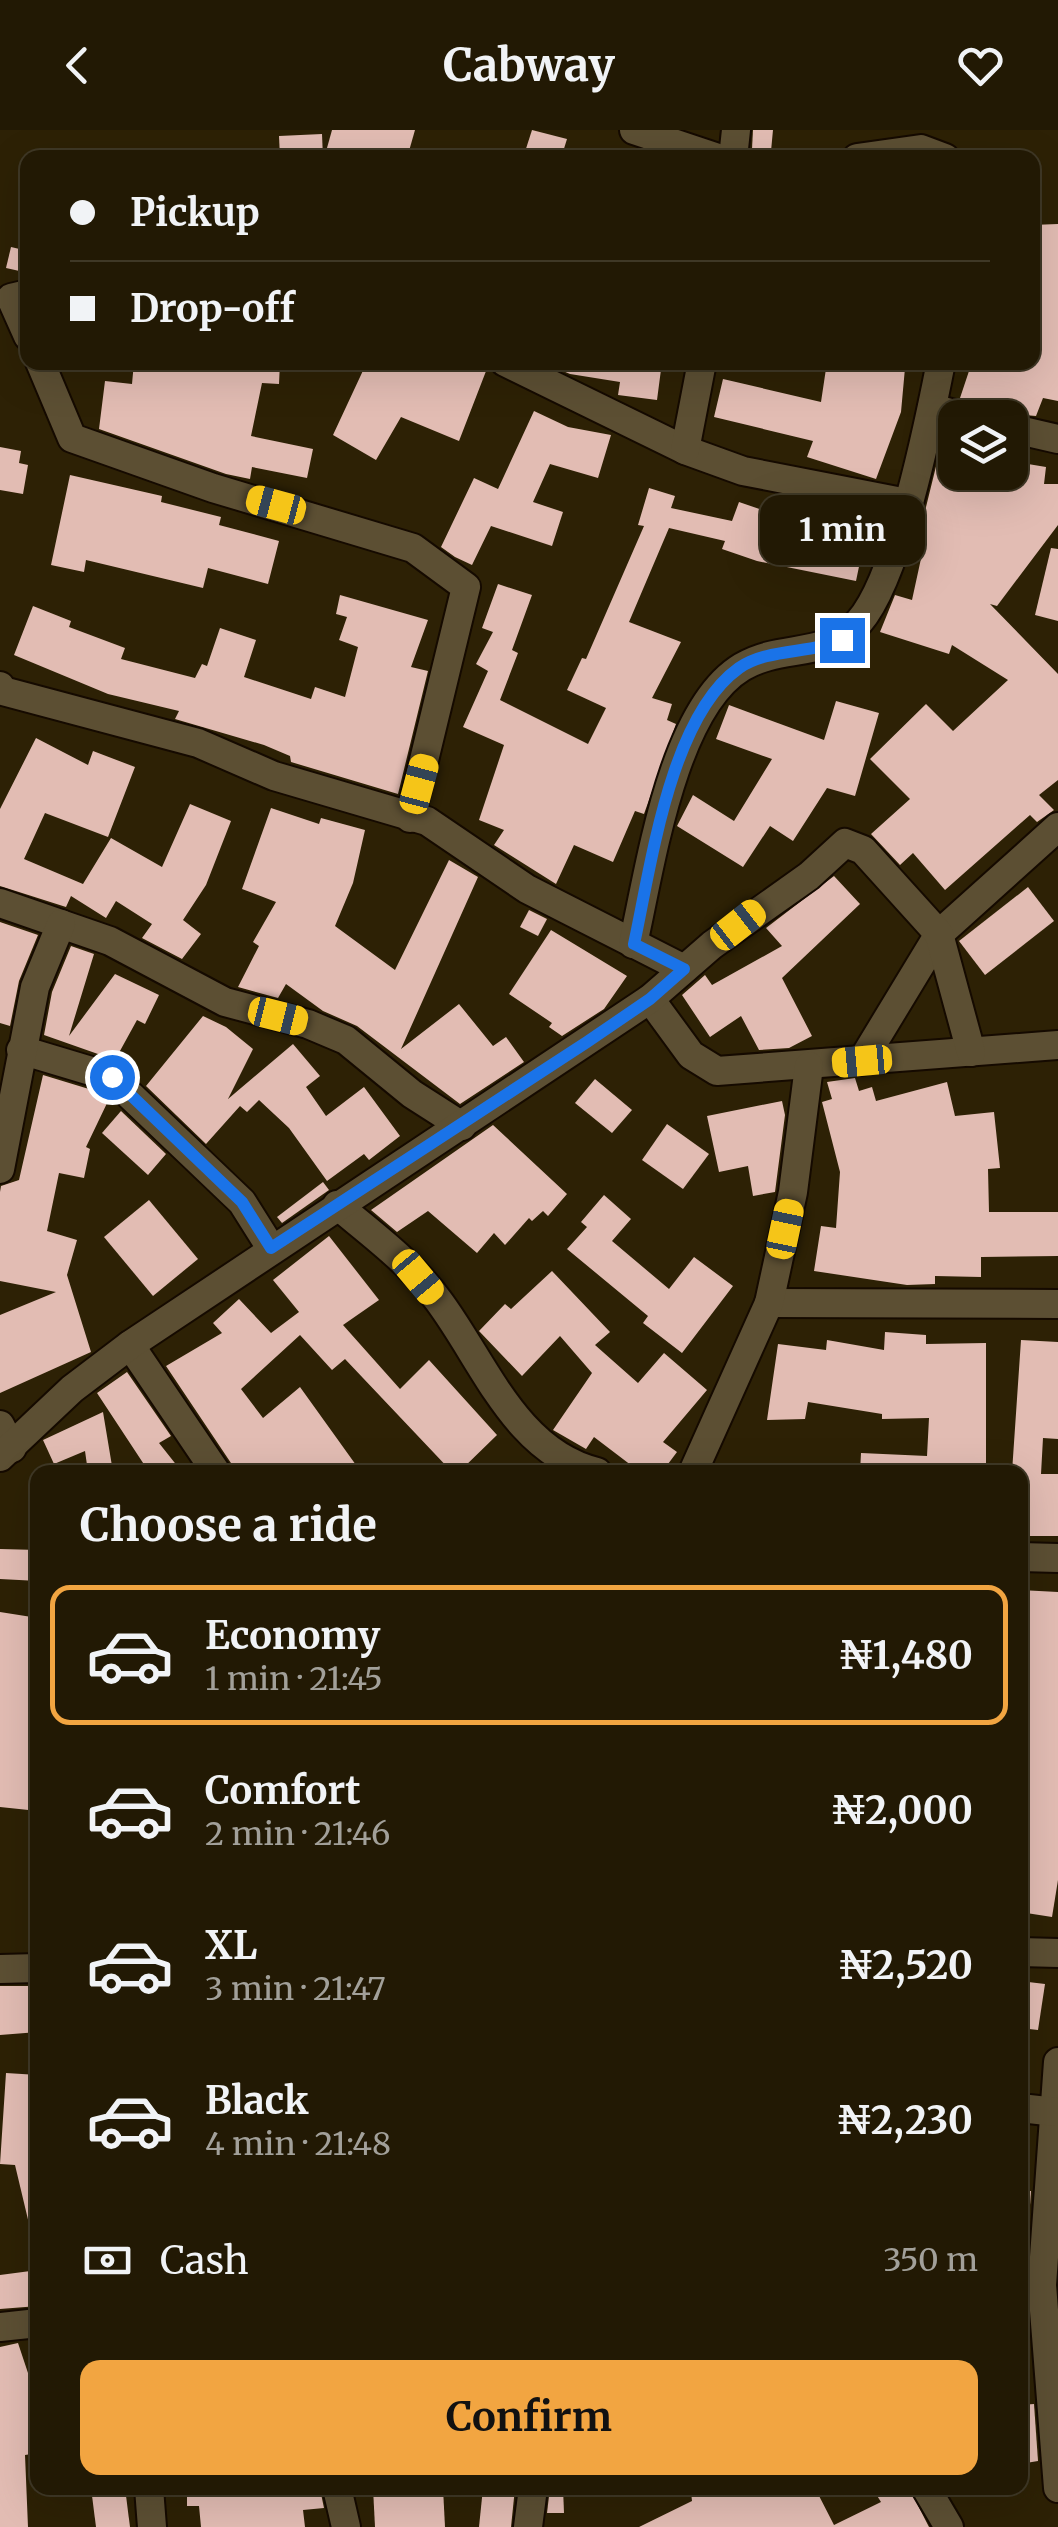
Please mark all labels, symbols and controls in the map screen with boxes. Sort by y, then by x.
text: Cabway [443,37,615,93]
icon: back [50,38,105,93]
icon: heart [953,38,1008,93]
text: Pickup [130,189,260,236]
text: Drop-off [130,285,295,332]
map controls [938,400,1028,490]
button: layers [938,400,1028,490]
car [243,483,309,527]
callout: 1 min [760,495,924,565]
text: 1 min [799,510,886,550]
route end [820,618,865,663]
car [397,751,441,817]
car [705,895,771,955]
car [245,994,311,1038]
car [831,1043,893,1079]
route start [90,1055,135,1100]
car [764,1197,806,1261]
car [387,1244,449,1310]
text: Choose a ride [80,1497,377,1553]
icon: car [85,1610,175,1700]
text: Economy [205,1612,380,1659]
text: ₦1,480 [838,1632,973,1679]
text: 1 min · 21:45 [205,1659,383,1699]
icon: car [85,1765,175,1855]
text: Comfort [205,1767,361,1814]
text: ₦2,000 [830,1787,973,1834]
text: 2 min · 21:46 [205,1814,390,1854]
icon: car [85,1920,175,2010]
text: XL [205,1922,257,1969]
text: ₦2,520 [838,1942,973,1989]
text: 3 min · 21:47 [205,1969,386,2009]
icon: car [85,2075,175,2165]
text: Black [205,2077,309,2124]
text: ₦2,230 [836,2097,973,2144]
text: 4 min · 21:48 [205,2124,391,2164]
icon: cash [80,2233,135,2288]
text: Cash [160,2237,249,2284]
text: 350 m [883,2240,978,2280]
button: Confirm [80,2360,978,2475]

